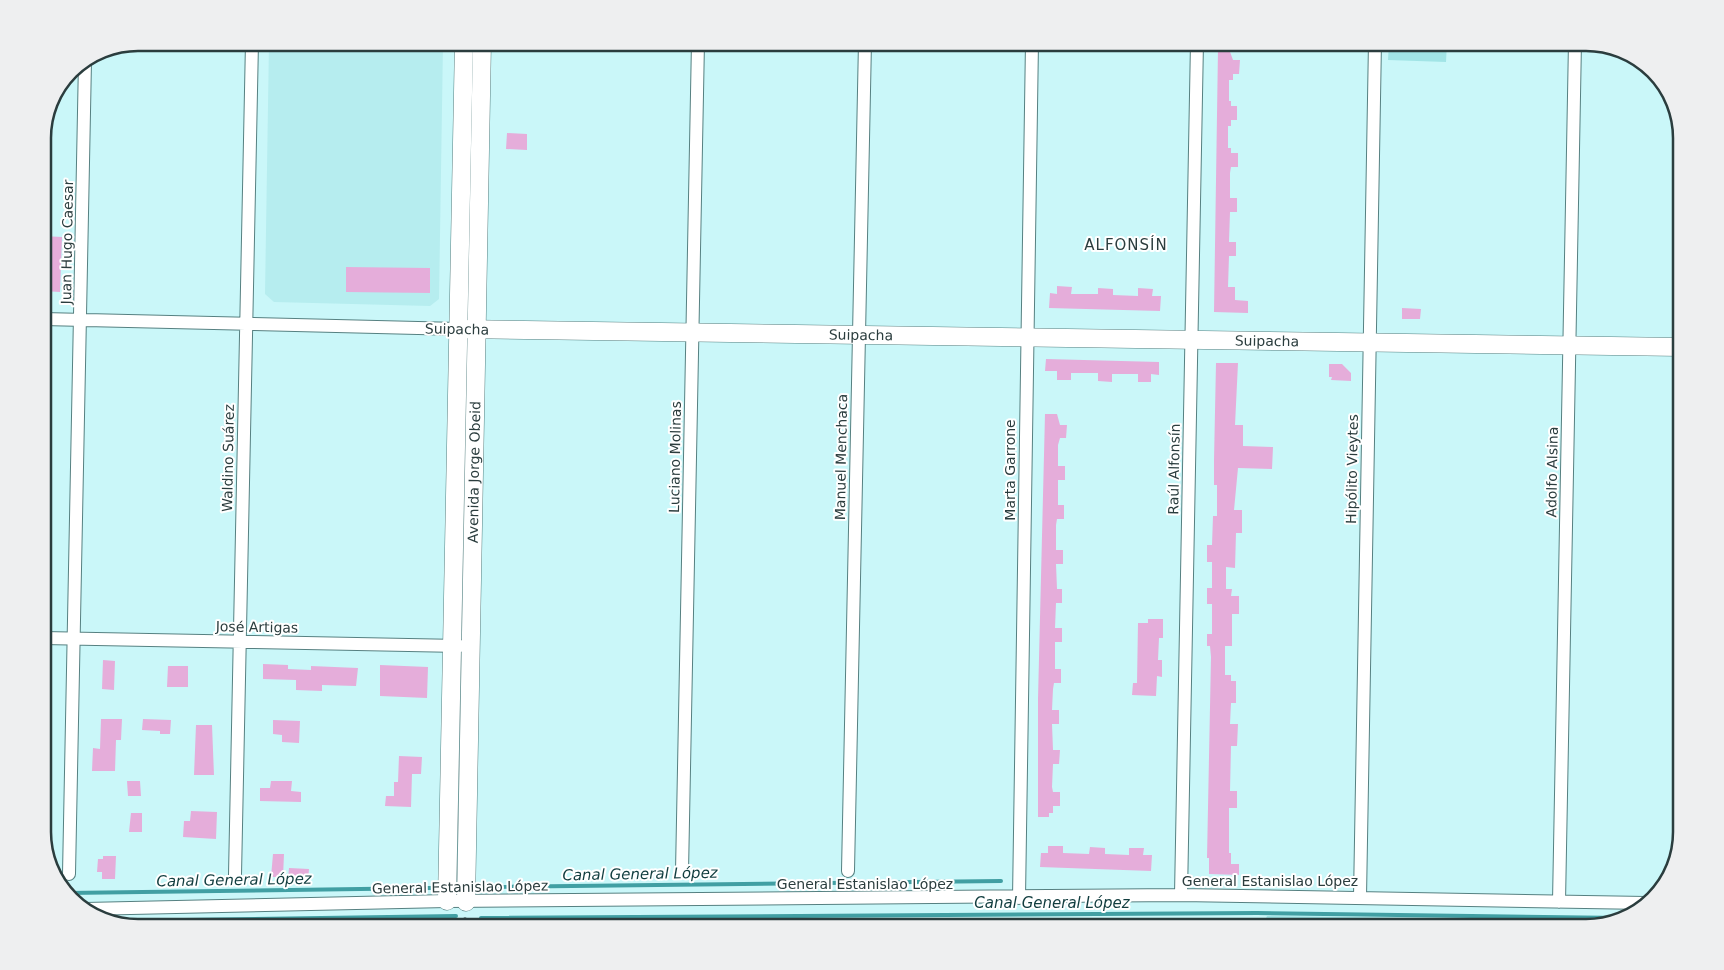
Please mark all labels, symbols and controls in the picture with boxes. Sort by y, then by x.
street label: Juan Hugo Caesar [58,179,76,306]
district label: ALFONSÍN [1084,235,1168,254]
street label: Suipacha [425,320,489,338]
street label: Suipacha [829,326,893,343]
street label: Suipacha [1235,332,1299,349]
street label: Manuel Menchaca [832,394,850,520]
street label: Avenida Jorge Obeid [465,401,483,543]
street label: Luciano Molinas [666,401,684,513]
street label: Waldino Suárez [219,404,237,512]
street label: Hipólito Vieytes [1343,414,1361,524]
street label: Marta Garrone [1002,419,1018,521]
street label: Raúl Alfonsín [1165,423,1183,515]
street label: Adolfo Alsina [1543,427,1561,517]
street label: José Artigas [215,618,298,636]
water label: Canal General López [562,864,719,884]
water label: Canal General López [156,870,313,890]
street label: General Estanislao López [1182,873,1358,889]
street label: General Estanislao López [777,876,953,892]
street label: General Estanislao López [372,877,548,897]
water label: Canal General López [974,894,1131,912]

